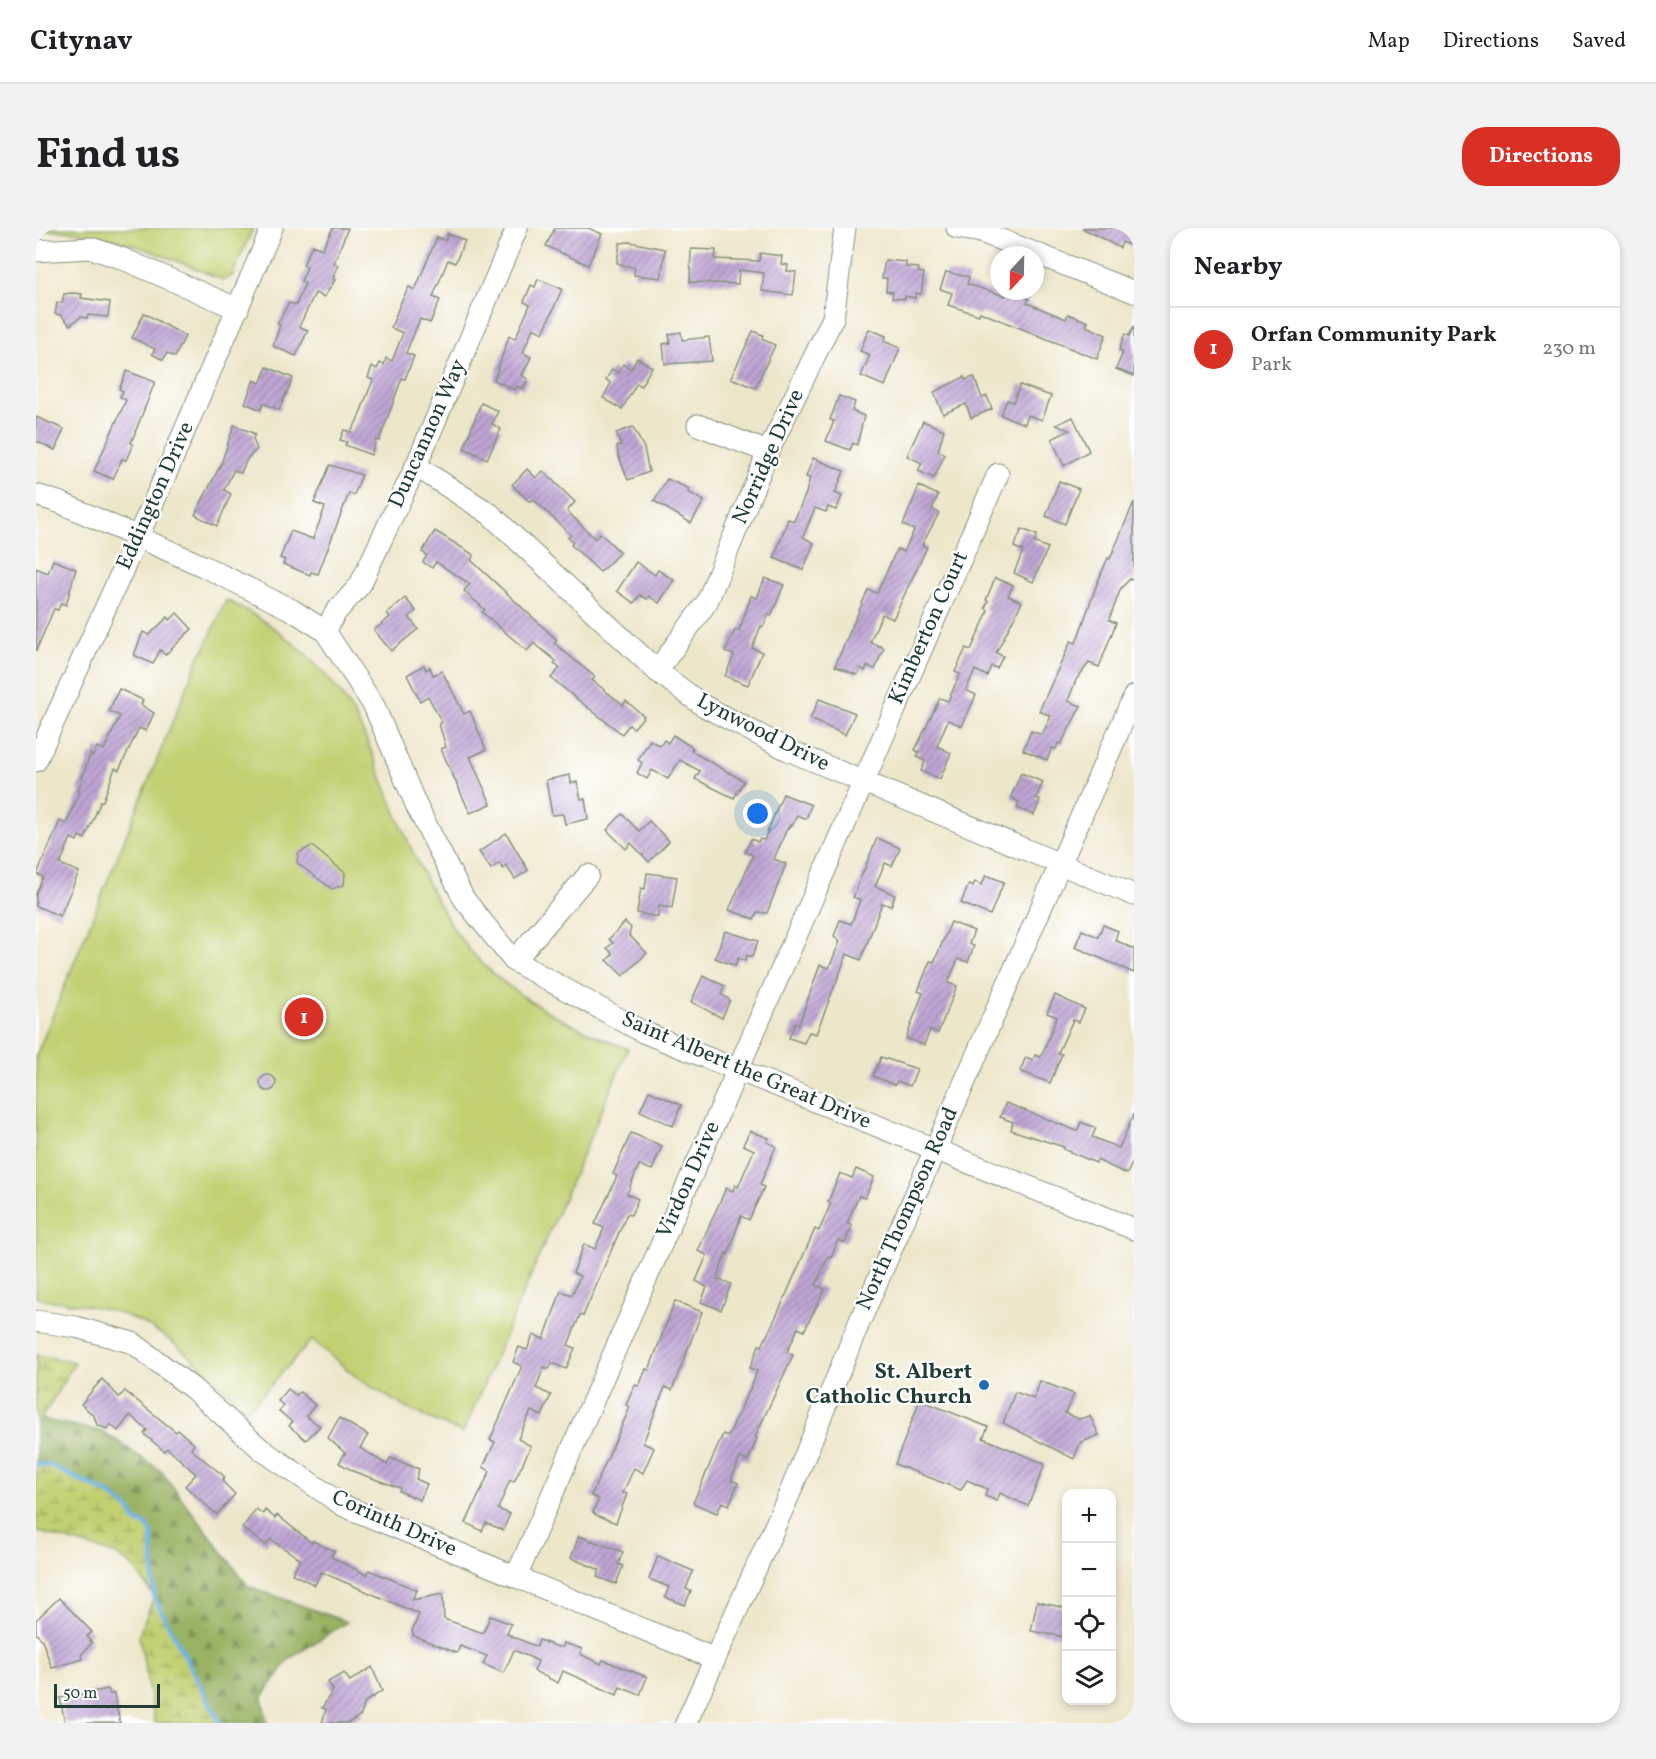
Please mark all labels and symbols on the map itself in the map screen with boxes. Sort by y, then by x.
north arrow [990,246,1044,300]
street label: Duncannon Way [381,355,475,513]
street label: Norridge Drive [725,384,813,530]
street label: Eddington Drive [109,417,203,575]
street label: Kimberton Court [881,546,977,710]
street label: Lynwood Drive [691,686,835,780]
your location [743,799,772,828]
pin: 1 [284,994,324,1040]
street label: Saint Albert the Great Drive [616,1004,876,1138]
street label: North Thompson Road [849,1102,967,1316]
street label: Virdon Drive [649,1117,729,1243]
place label: St. Albert Catholic Church [805,1357,972,1413]
marker: St. Albert Catholic Church [977,1378,991,1392]
street label: Corinth Drive [326,1483,462,1565]
scale bar [54,1681,160,1708]

